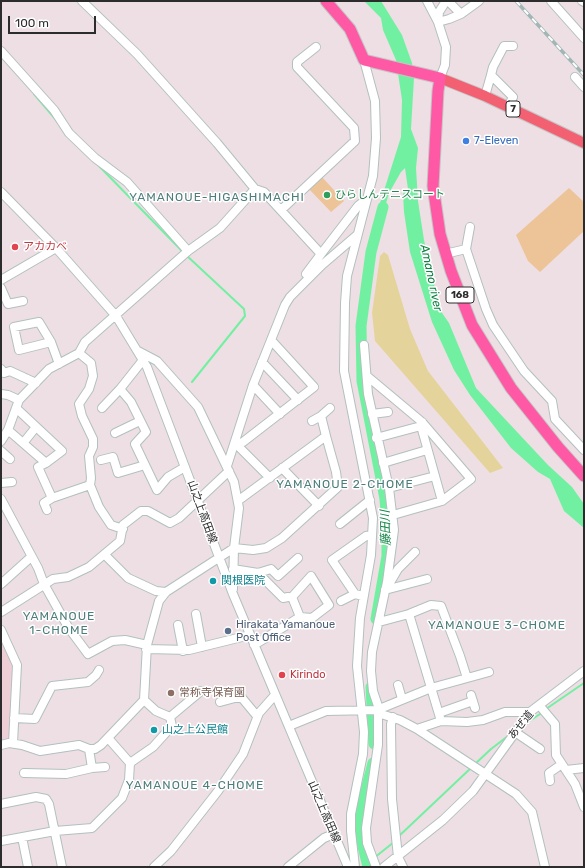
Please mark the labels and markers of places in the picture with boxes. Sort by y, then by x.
place label: 7-Eleven [474,134,519,148]
marker: 7-Eleven [461,136,471,146]
place label: ひらしんテニスコート [335,188,445,202]
marker: ひらしんテニスコート [322,190,332,200]
place label: アカカベ [23,240,67,254]
marker: アカカベ [10,242,20,252]
place label: 関根医院 [221,574,265,588]
marker: 関根医院 [208,576,218,586]
place label: Hirakata Yamanoue Post Office [236,618,335,644]
marker: Hirakata Yamanoue Post Office [223,626,233,636]
place label: Kirindo [290,668,326,682]
marker: Kirindo [277,670,287,680]
place label: 常称寺保育園 [179,686,245,700]
marker: 常称寺保育園 [166,688,176,698]
place label: 山之上公民館 [162,723,228,737]
marker: 山之上公民館 [149,725,159,735]

